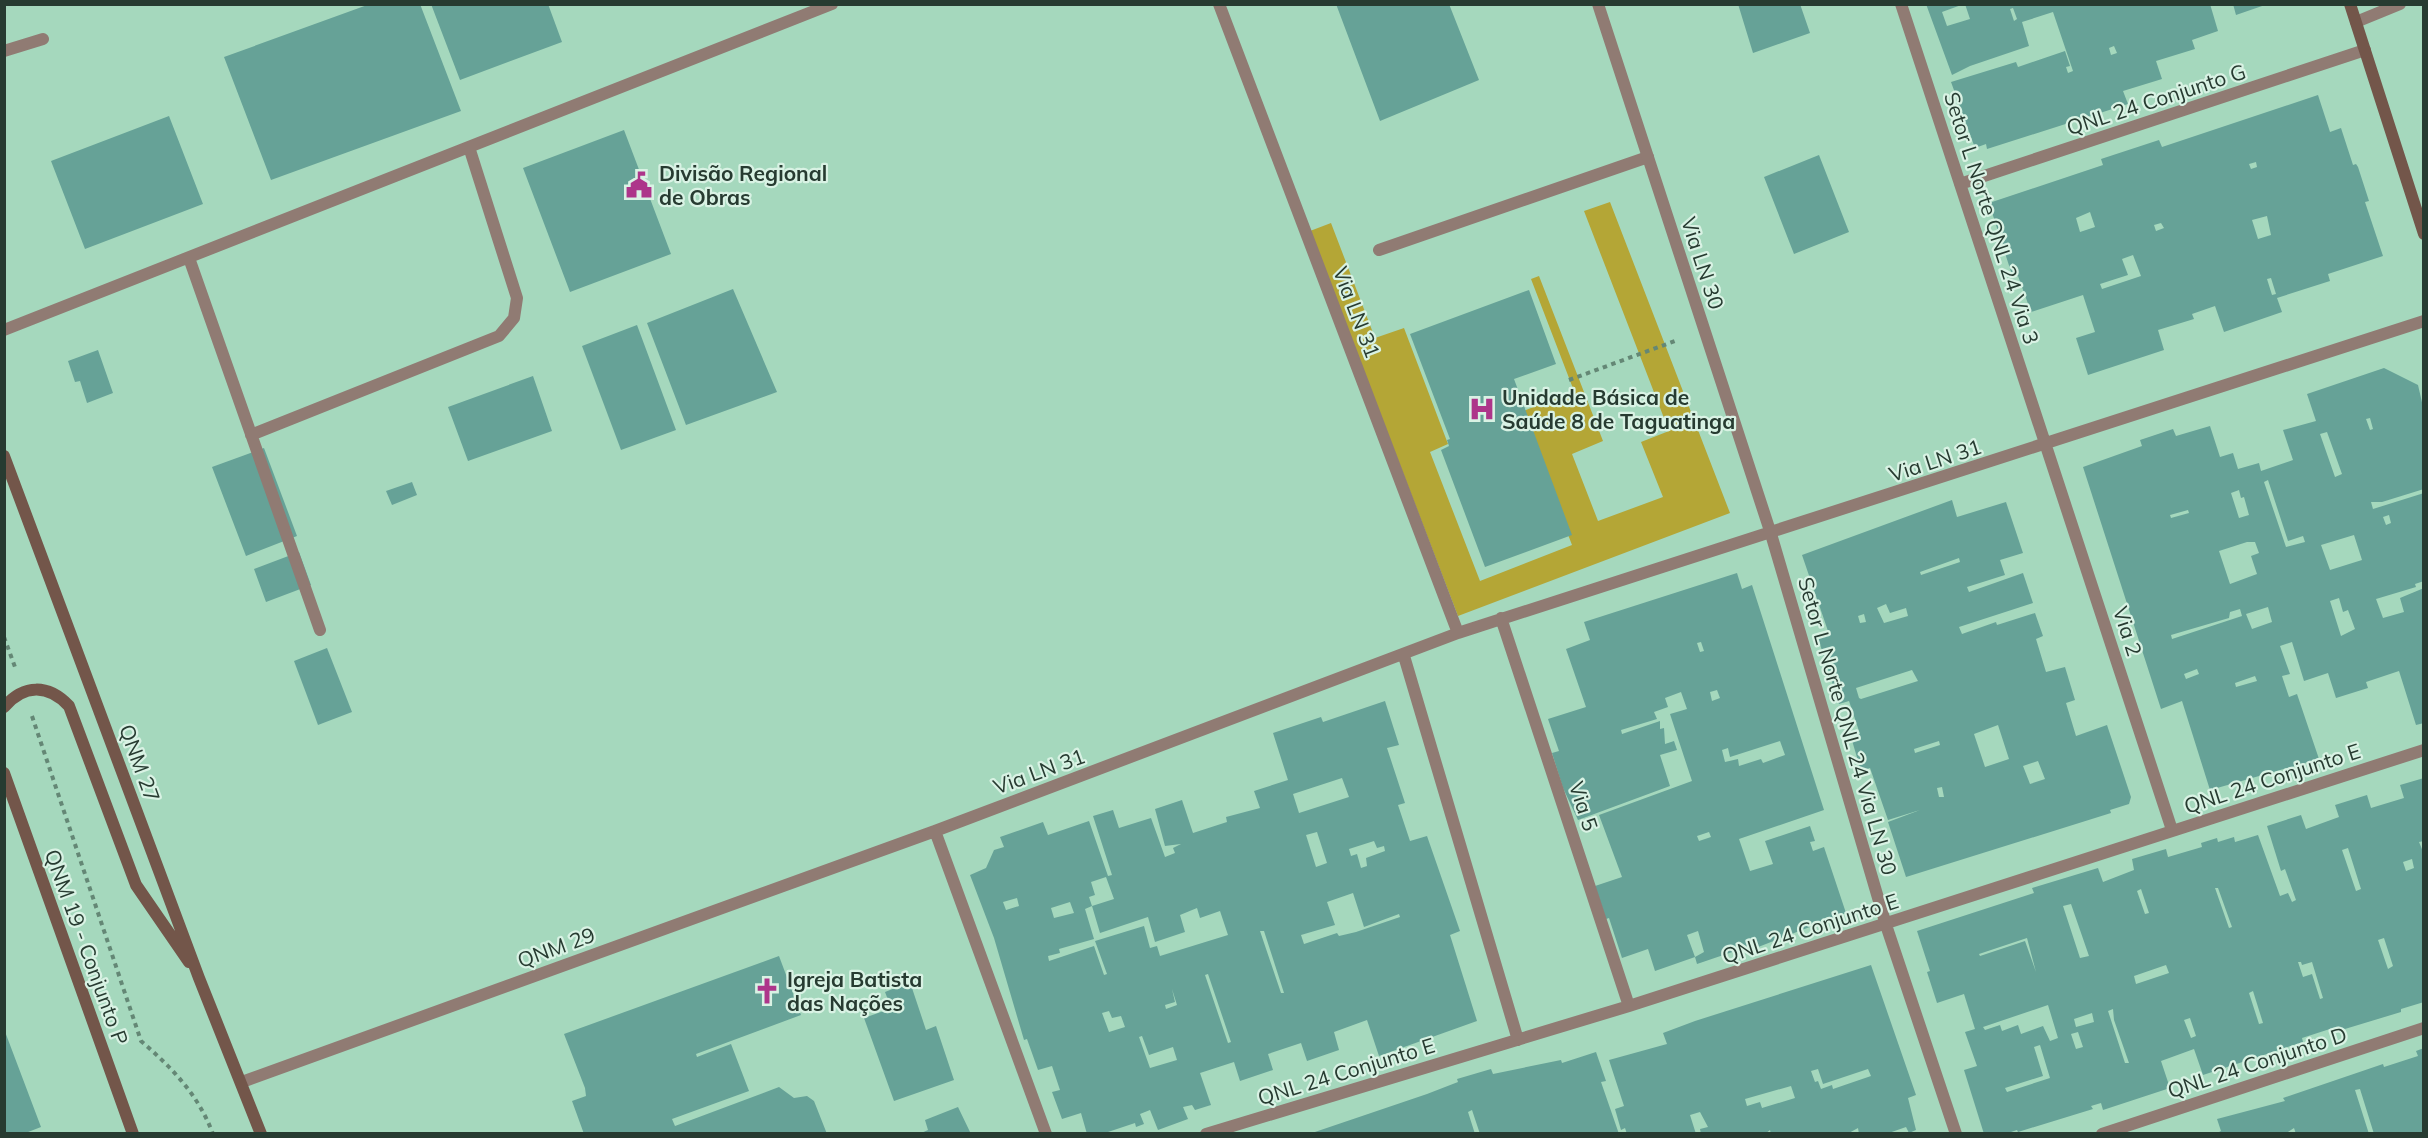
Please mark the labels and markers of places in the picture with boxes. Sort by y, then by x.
place label: Divisão Regional de Obras [659,160,827,210]
public building icon: Divisão Regional de Obras [624,170,654,200]
place label: Unidade Básica de Saúde 8 de Taguatinga [1502,384,1735,434]
hospital icon: Unidade Básica de Saúde 8 de Taguatinga [1467,394,1497,424]
place label: Igreja Batista das Nações [787,966,922,1016]
church icon: Igreja Batista das Nações [752,976,782,1006]

